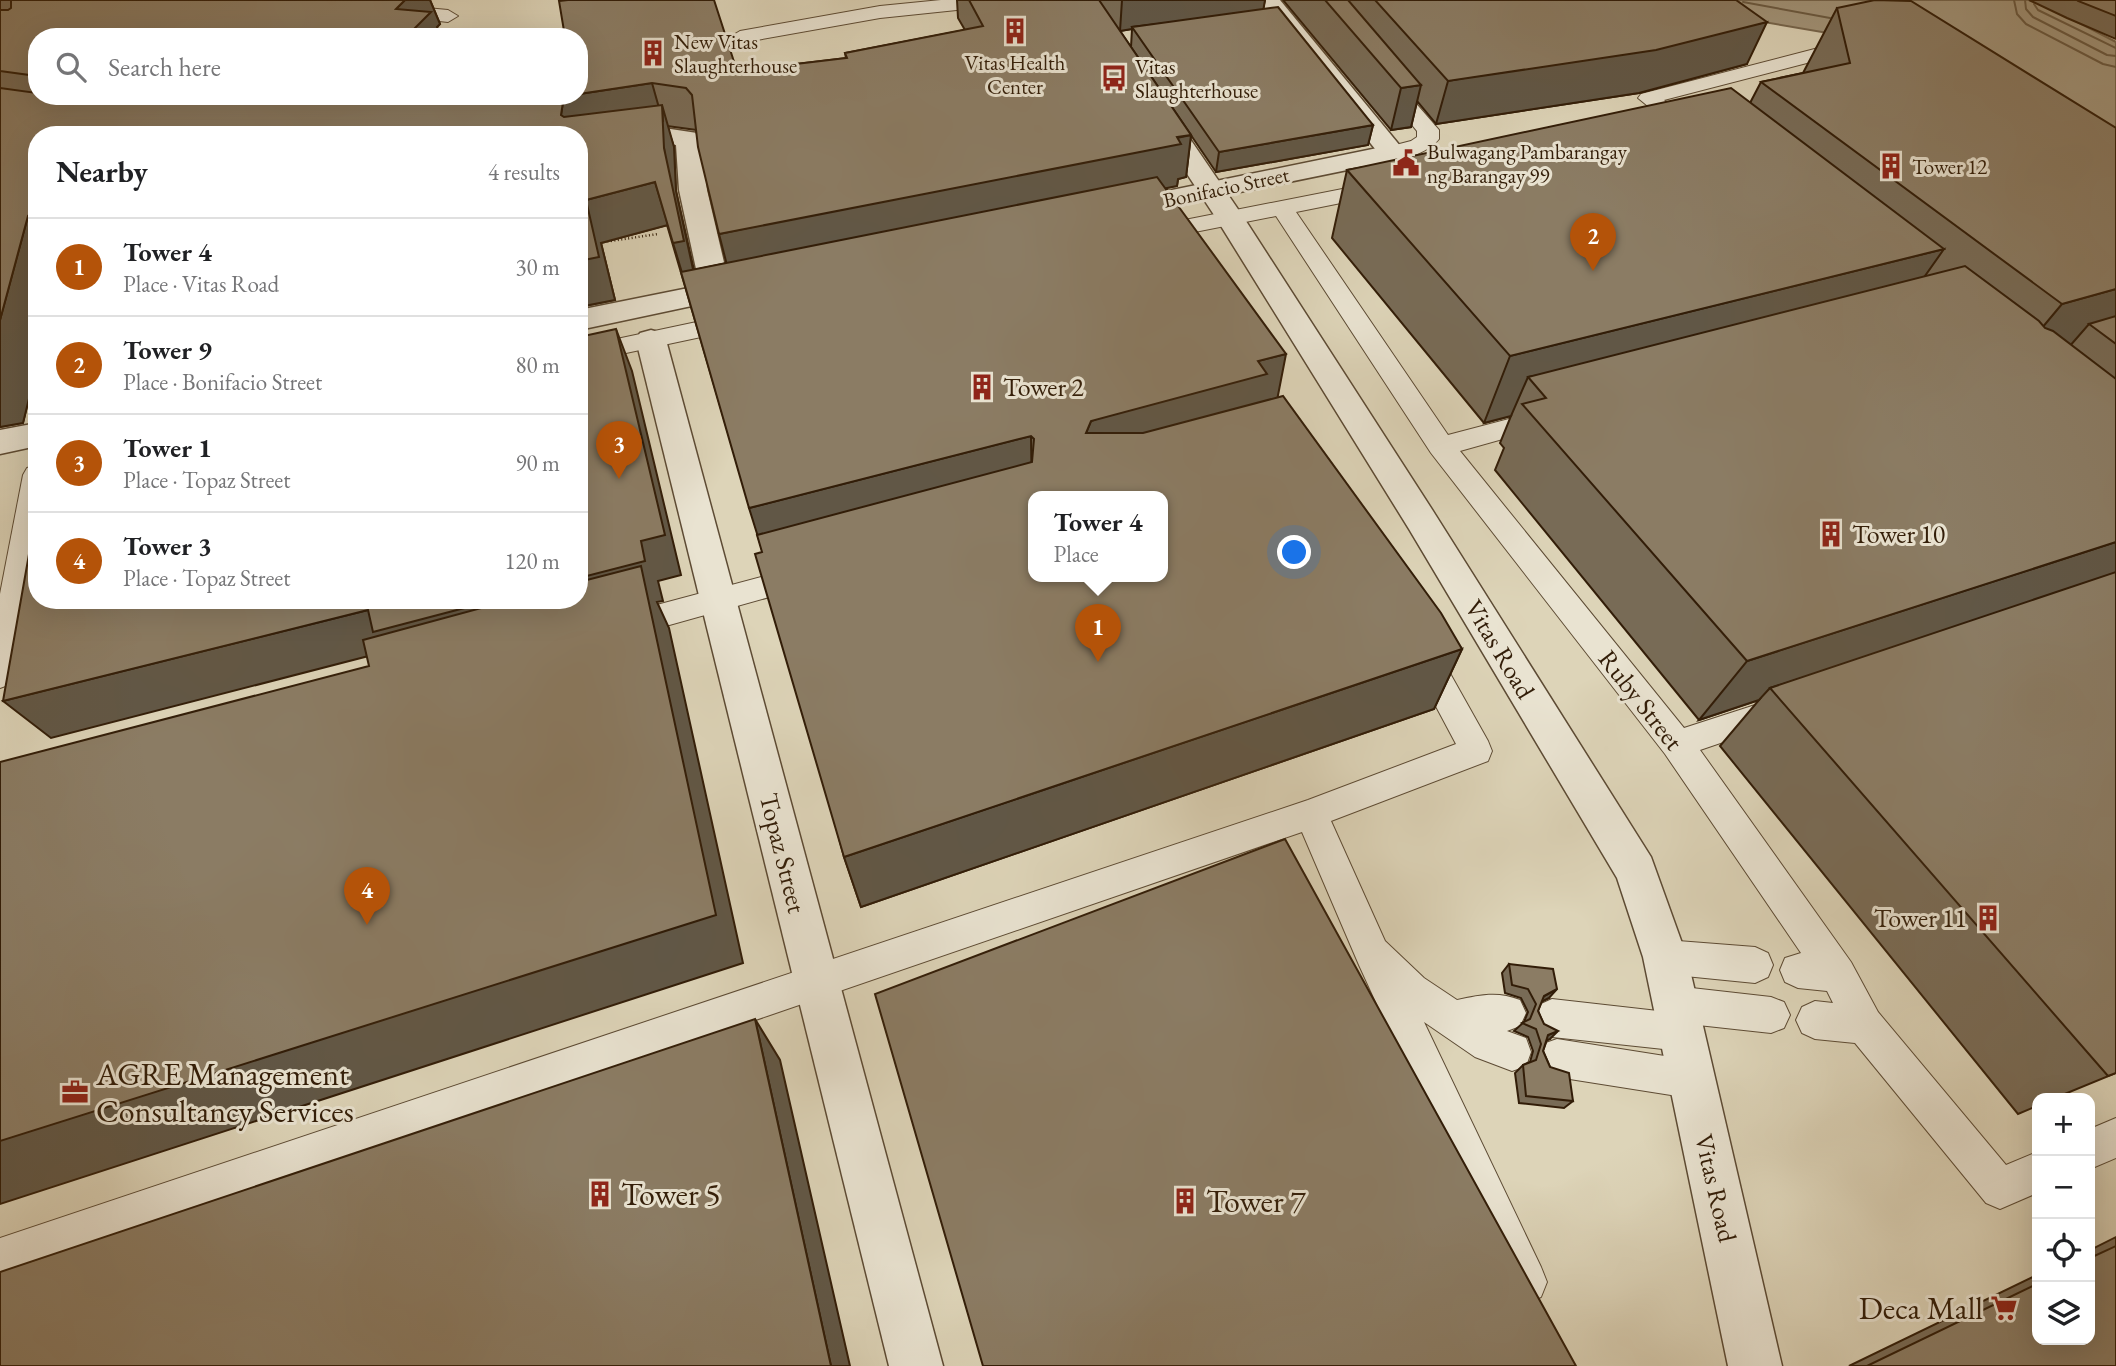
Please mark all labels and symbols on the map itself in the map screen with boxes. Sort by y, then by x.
building icon: Vitas Health Center [1000,16,1030,46]
place label: New Vitas Slaughterhouse [674,28,797,79]
building icon: New Vitas Slaughterhouse [638,38,668,68]
place label: Vitas Health Center [965,49,1066,100]
place label: Vitas Slaughterhouse [1135,53,1258,104]
bus stop icon: Vitas Slaughterhouse [1099,63,1129,93]
place label: Bulwagang Pambarangay ng Barangay 99 [1427,138,1628,189]
public building icon: Bulwagang Pambarangay ng Barangay 99 [1391,148,1421,178]
building icon: Tower 12 [1876,151,1906,181]
place label: Tower 12 [1912,153,1987,180]
street label: Bonifacio Street [1161,160,1292,214]
pin: 2 [1570,213,1616,271]
place label: Tower 2 [1003,370,1084,404]
building icon: Tower 2 [967,372,997,402]
pin: 3 [596,421,642,479]
place label: Tower 10 [1852,517,1945,551]
building icon: Tower 10 [1816,519,1846,549]
your location [1277,535,1311,569]
street label: Vitas Road [1457,593,1543,706]
pin: 1 [1075,604,1121,662]
street label: Ruby Street [1591,643,1691,757]
street label: Topaz Street [752,789,814,917]
pin: 4 [344,867,390,925]
place label: Tower 11 [1874,901,1967,935]
building icon: Tower 11 [1973,903,2003,933]
place label: AGRE Management Consultancy Services [95,1053,354,1132]
office icon: AGRE Management Consultancy Services [60,1077,90,1107]
street label: Vitas Road [1687,1131,1745,1246]
place label: Tower 5 [621,1173,721,1215]
building icon: Tower 5 [585,1179,615,1209]
place label: Tower 7 [1206,1180,1306,1222]
building icon: Tower 7 [1170,1186,1200,1216]
place label: Deca Mall [1859,1287,1983,1329]
supermarket icon: Deca Mall [1989,1293,2019,1323]

